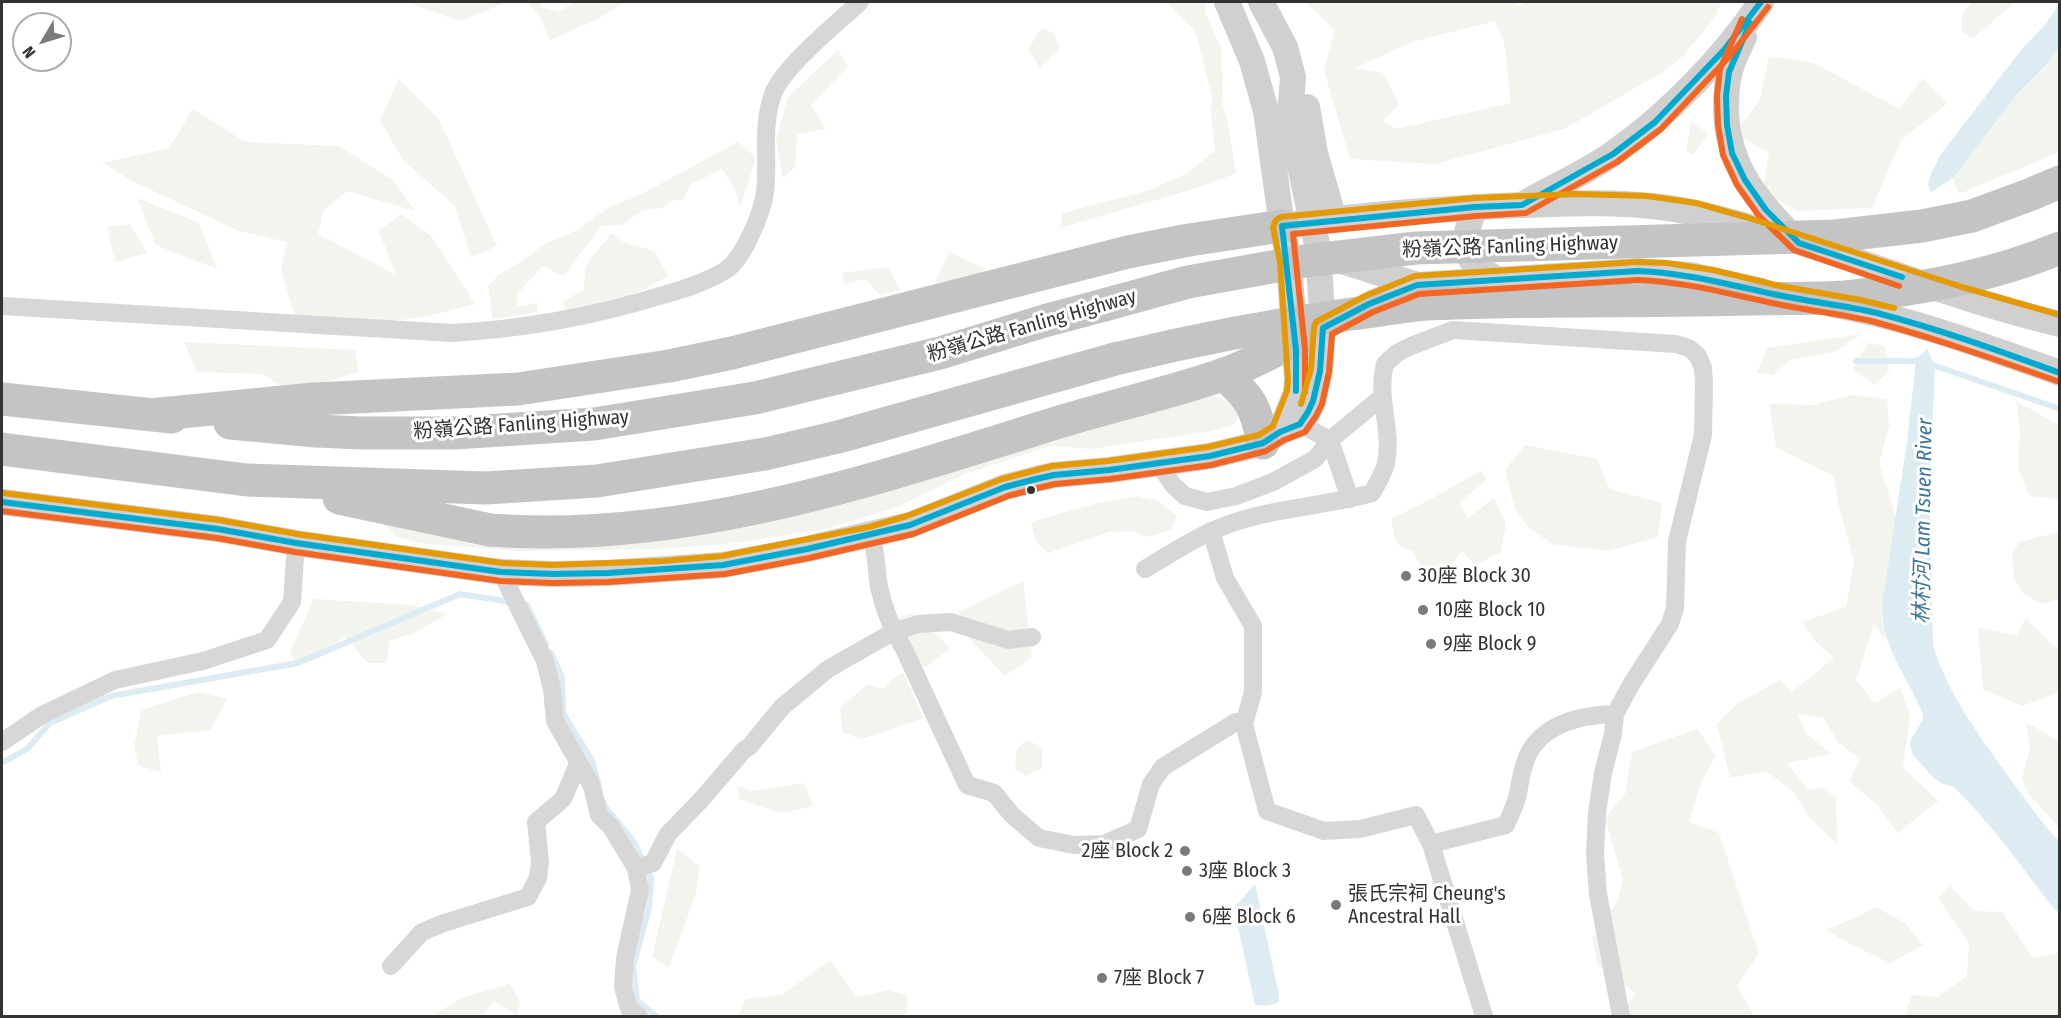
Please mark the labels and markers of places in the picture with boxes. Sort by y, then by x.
unlabelled marker [1025,484,1037,496]
place label: 30座 Block 30 [1418,564,1531,588]
marker: 30座 Block 30 [1399,569,1413,583]
place label: 10座 Block 10 [1435,598,1545,622]
marker: 10座 Block 10 [1416,603,1430,617]
place label: 9座 Block 9 [1443,632,1536,656]
marker: 9座 Block 9 [1424,637,1438,651]
place label: 2座 Block 2 [1081,839,1173,863]
marker: 2座 Block 2 [1178,844,1192,858]
place label: 3座 Block 3 [1199,859,1291,883]
marker: 3座 Block 3 [1180,864,1194,878]
place label: 張氏宗祠 Cheung's Ancestral Hall [1348,882,1506,929]
marker: 張氏宗祠 Cheung's Ancestral Hall [1329,898,1343,912]
place label: 6座 Block 6 [1202,905,1296,929]
marker: 6座 Block 6 [1183,910,1197,924]
place label: 7座 Block 7 [1114,966,1204,990]
marker: 7座 Block 7 [1095,971,1109,985]

